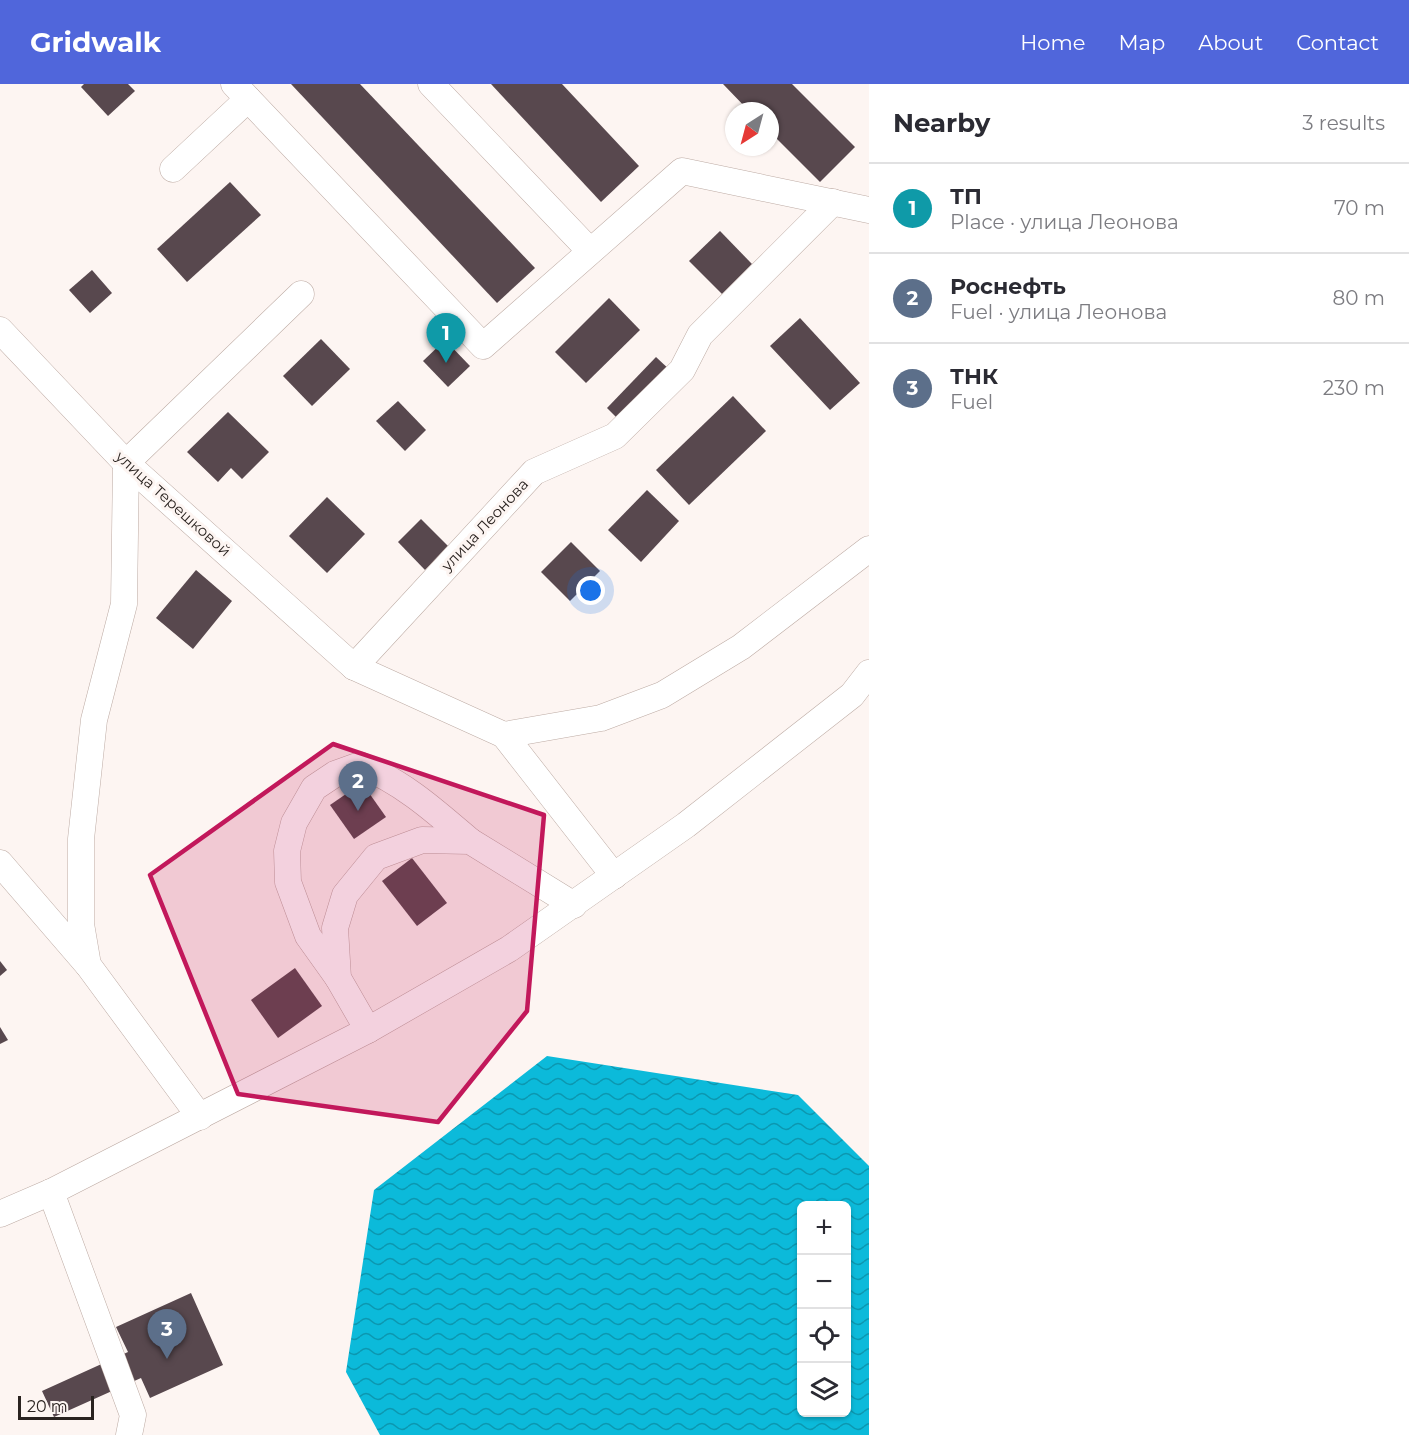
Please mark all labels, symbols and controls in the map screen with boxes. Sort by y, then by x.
text: Gridwalk [30,25,161,59]
text: Home [1020,30,1085,55]
text: Map [1118,30,1165,55]
text: About [1198,30,1263,55]
text: Contact [1296,30,1379,55]
north arrow [725,102,779,156]
text: Nearby [893,107,990,139]
text: 3 results [1302,111,1385,135]
text: ТП [950,183,982,210]
text: 1 [909,196,916,220]
text: 70 m [1334,196,1385,220]
text: Place · улица Леонова [950,210,1179,234]
text: Роснефть [950,273,1066,300]
text: 2 [907,286,918,310]
text: 80 m [1333,286,1385,310]
text: Fuel · улица Леонова [950,300,1167,324]
pin: 1 [426,314,466,363]
text: ТНК [950,363,998,390]
text: 3 [907,376,918,400]
text: 230 m [1323,376,1385,400]
text: Fuel [950,390,993,414]
street label: улица Терешковой [111,446,235,560]
street label: улица Леонова [436,475,532,575]
your location [576,576,605,605]
pin: 2 [338,762,378,811]
map controls [797,1201,851,1417]
button: + [797,1201,851,1255]
button: − [797,1255,851,1309]
button: locate [797,1309,851,1363]
pin: 3 [148,1310,186,1359]
button: layers [797,1363,851,1417]
scale bar [18,1393,94,1420]
text: 20 m [27,1397,68,1416]

